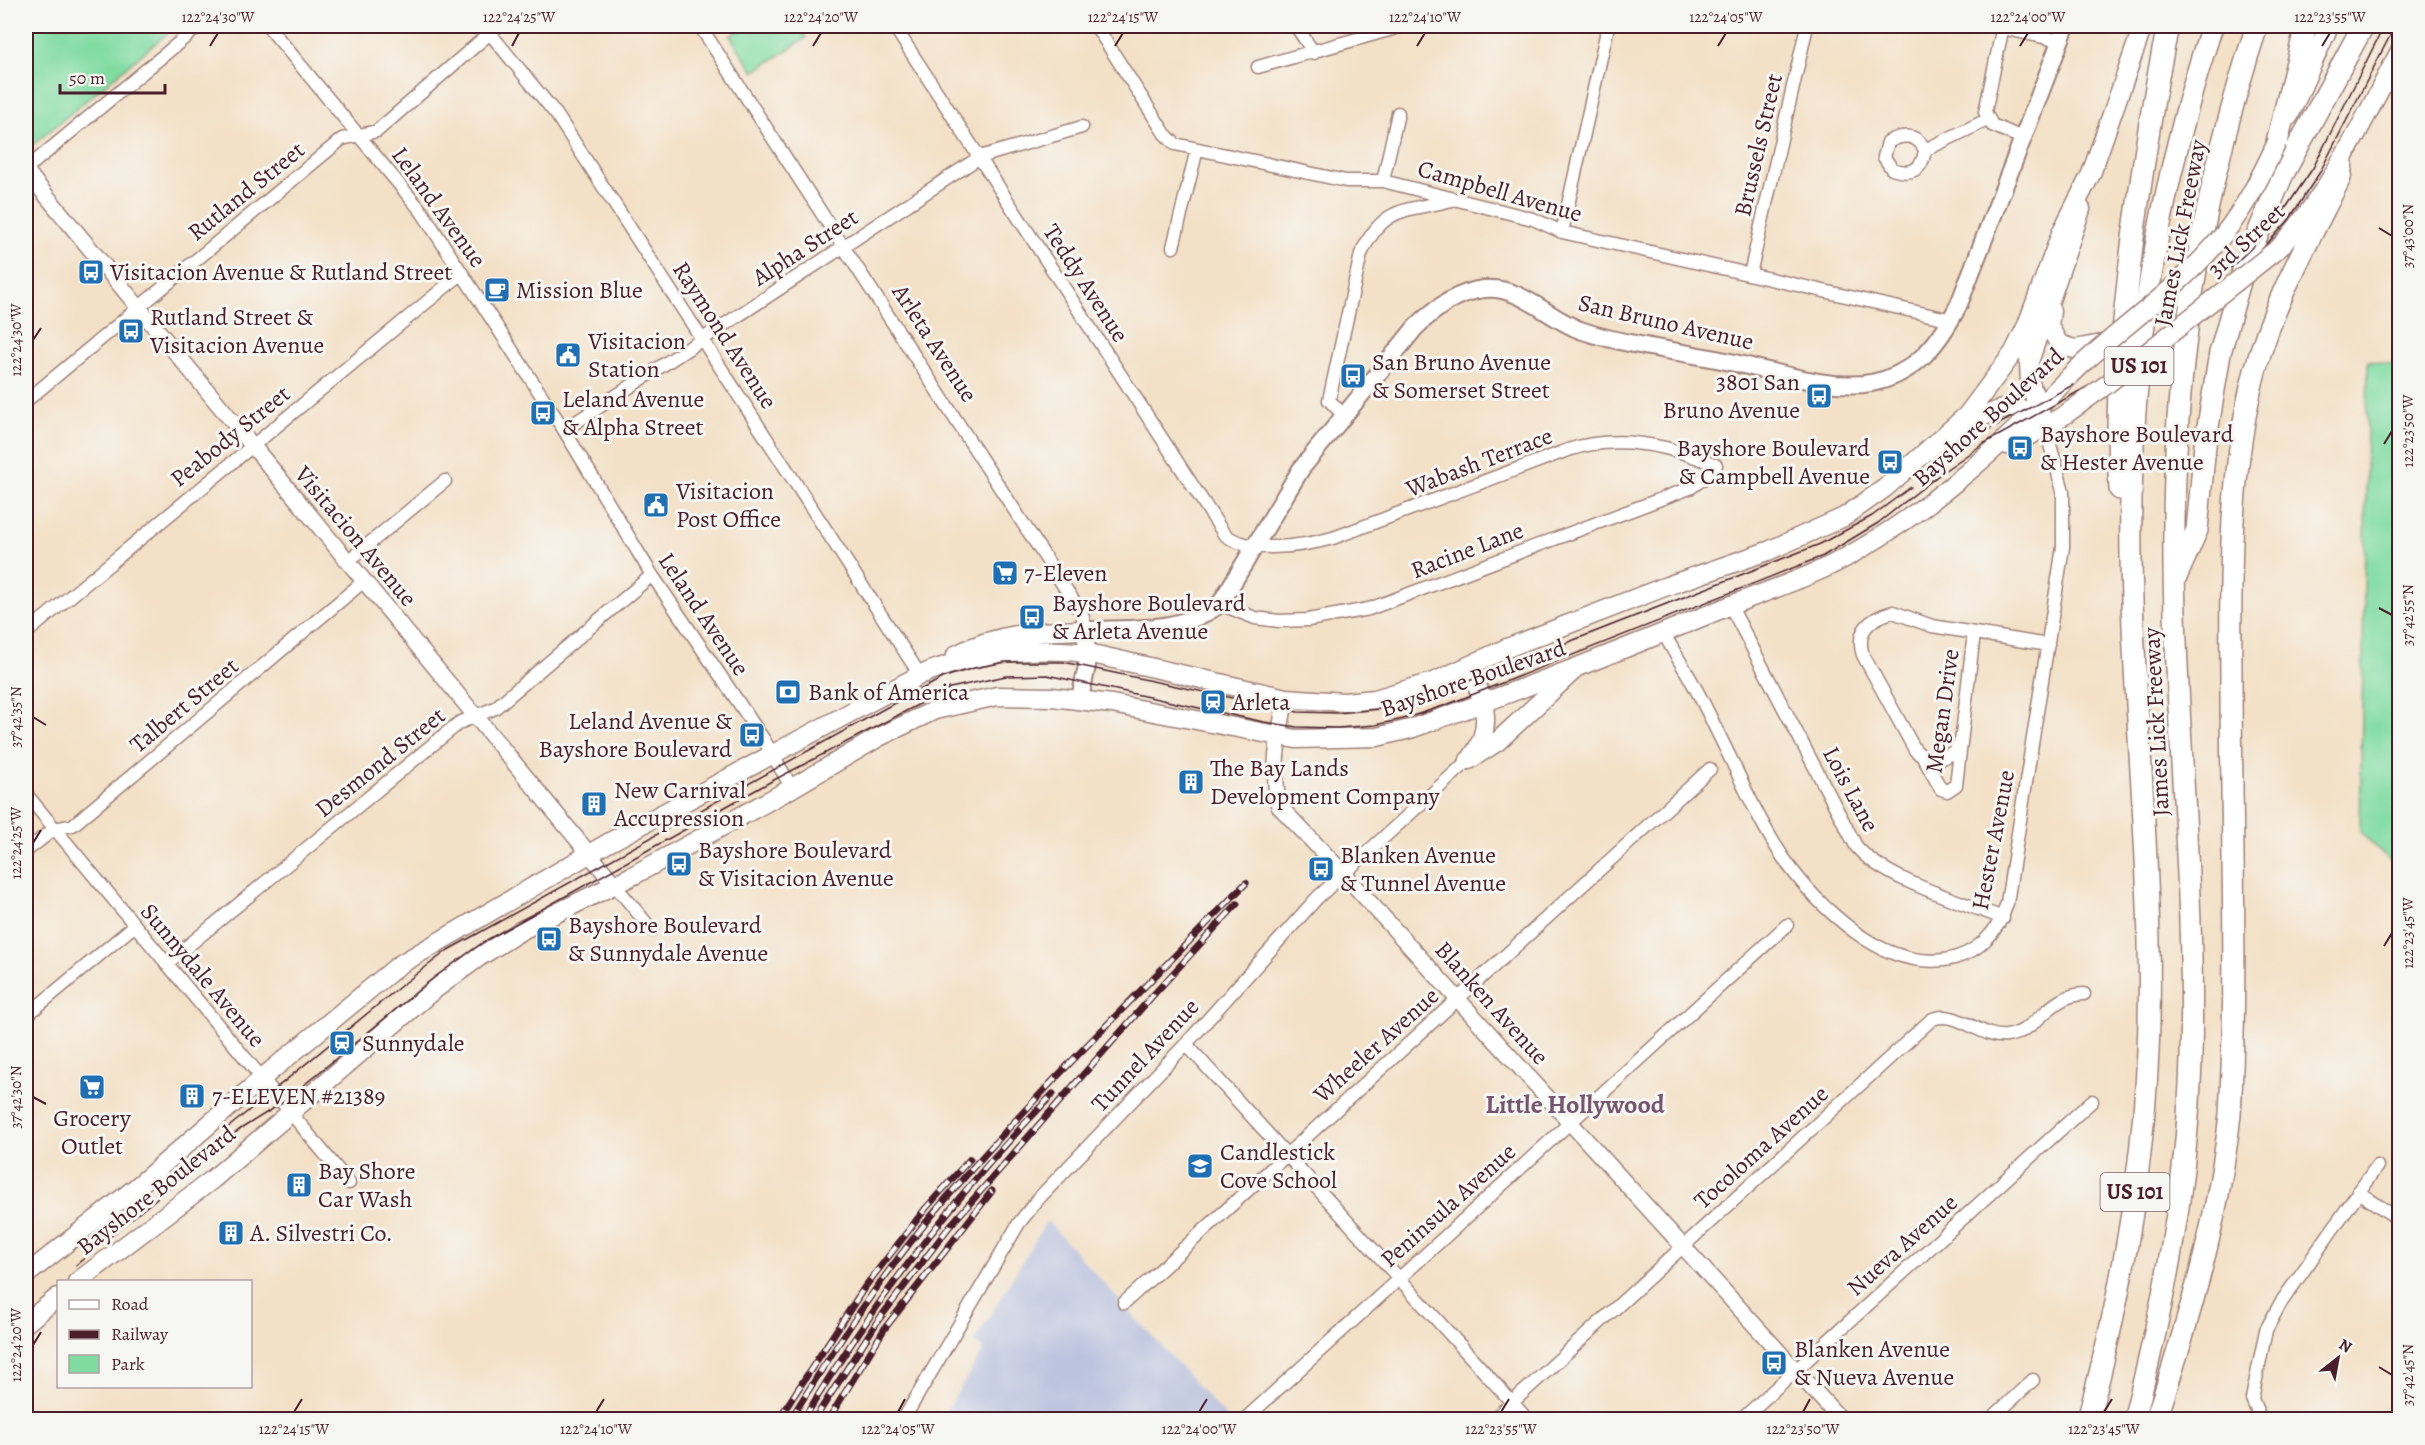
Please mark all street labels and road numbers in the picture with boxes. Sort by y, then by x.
street label: Brussels Street [1726,70,1790,220]
street label: Rutland Street [181,134,311,248]
street label: James Lick Freeway [2146,137,2214,329]
street label: Leland Avenue [384,140,494,274]
street label: Campbell Avenue [1414,152,1586,230]
street label: 3rd Street [2200,196,2292,284]
street label: Alpha Street [745,201,864,294]
street label: Teddy Avenue [1036,218,1136,348]
street label: Raymond Avenue [665,255,785,415]
street label: Arleta Avenue [884,277,985,408]
street label: San Bruno Avenue [1575,286,1757,358]
street label: Bayshore Boulevard [1905,340,2071,494]
road number: US 101 [2104,347,2174,385]
street label: Peabody Street [163,378,297,494]
street label: Wabash Terrace [1400,419,1557,505]
street label: Visitacion Avenue [287,458,424,613]
street label: Racine Lane [1406,514,1528,586]
street label: Leland Avenue [651,546,757,682]
street label: James Lick Freeway [2135,626,2177,817]
street label: Bayshore Boulevard [1376,631,1570,725]
street label: Megan Drive [1917,647,1967,775]
street label: Talbert Street [123,650,245,760]
street label: Desmond Street [308,699,452,824]
street label: Lois Lane [1815,741,1887,837]
street label: Hester Avenue [1964,767,2022,913]
street label: Sunnydale Avenue [133,896,273,1054]
street label: Blanken Avenue [1428,934,1556,1072]
street label: Wheeler Avenue [1306,980,1446,1111]
street label: Tunnel Avenue [1084,991,1206,1119]
street label: Tocoloma Avenue [1687,1078,1835,1216]
street label: Bayshore Boulevard [70,1118,242,1262]
street label: Peninsula Avenue [1373,1136,1523,1274]
road number: US 101 [2100,1173,2170,1211]
street label: Nueva Avenue [1840,1187,1964,1303]

